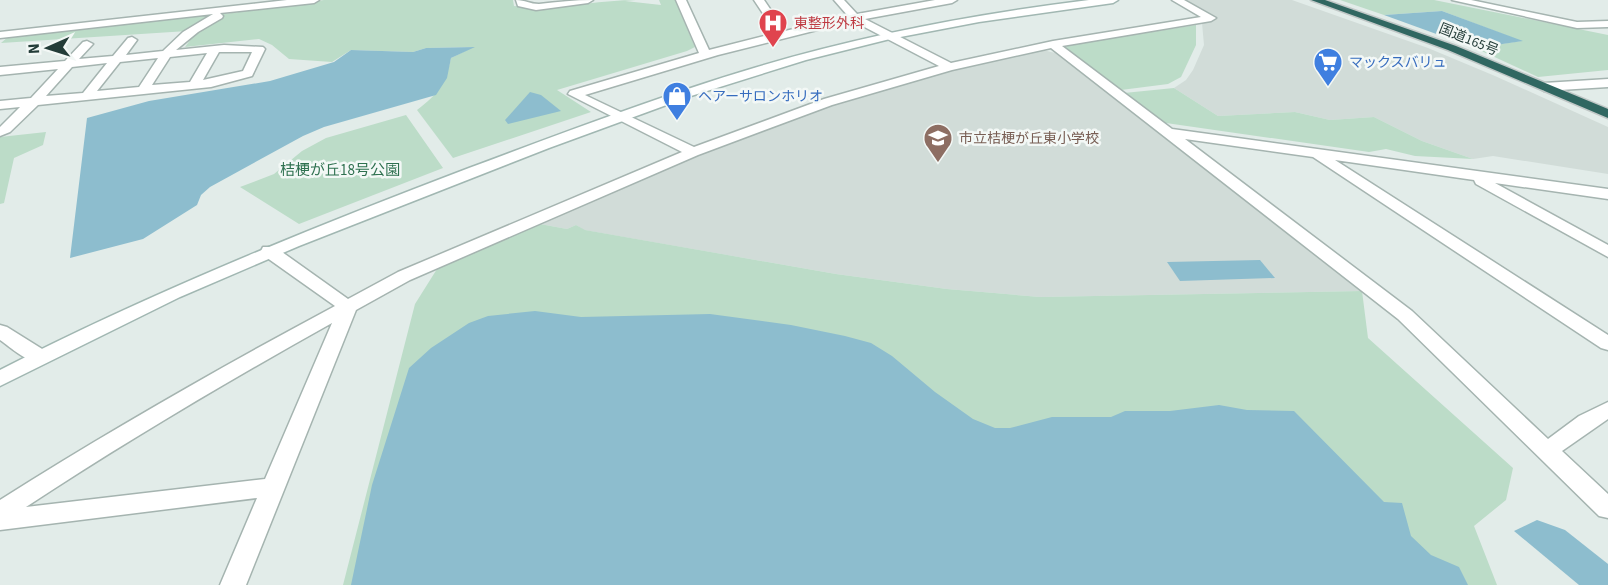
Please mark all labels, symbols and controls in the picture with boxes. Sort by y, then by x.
hospital icon: 東整形外科 [757,7,789,49]
place label: 東整形外科 [794,14,864,34]
north arrow [18,18,78,78]
street label: 国道165号 [1436,19,1502,61]
text: N [23,43,45,55]
supermarket icon: マックスバリュ [1312,46,1344,88]
place label: マックスバリュ [1349,53,1447,73]
shop icon: ヘアーサロンホリオ [661,80,693,122]
place label: ヘアーサロンホリオ [698,87,823,107]
school or university icon: 市立桔梗が丘東小学校 [922,122,954,164]
place label: 市立桔梗が丘東小学校 [959,129,1099,149]
park label: 桔梗が丘18号公園 [280,160,400,181]

